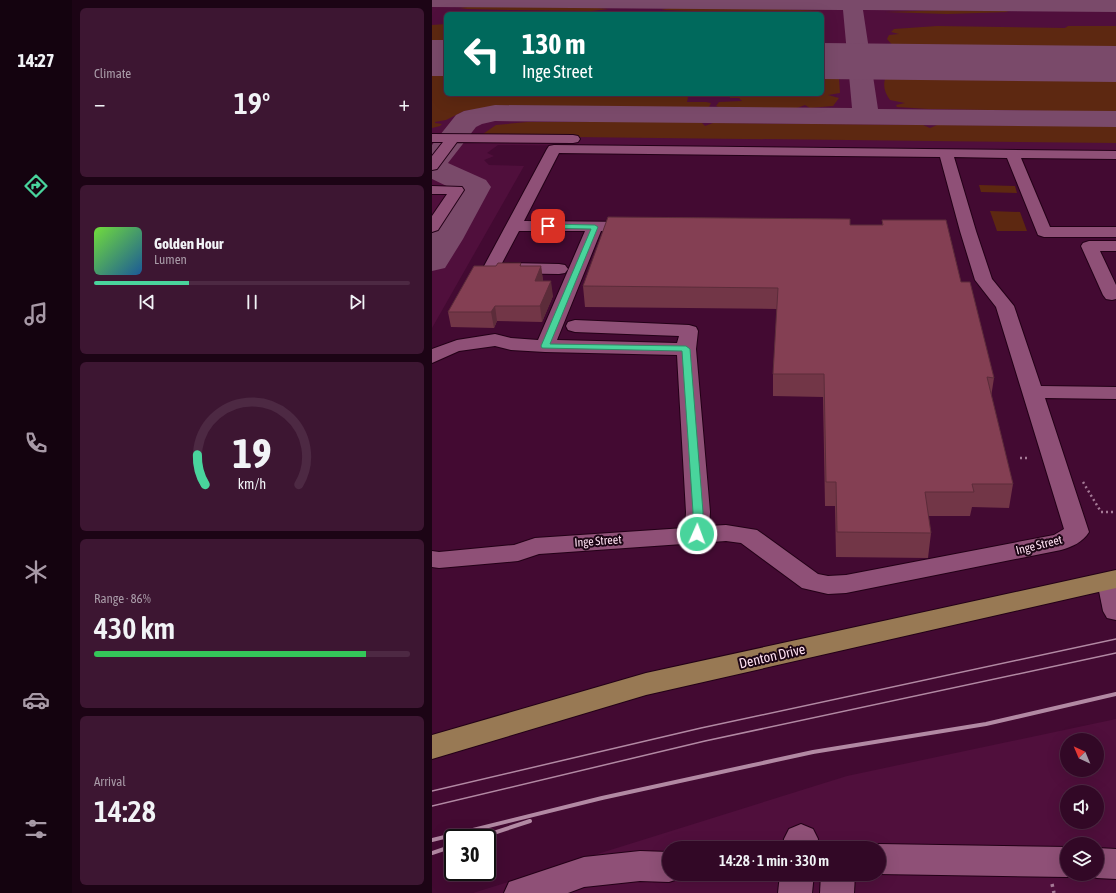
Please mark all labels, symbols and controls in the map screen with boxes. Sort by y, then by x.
icon: left [456,28,508,80]
text: 130 m [522,28,585,60]
text: 14:27 [17,50,55,71]
text: Inge Street [522,61,593,82]
text: Climate [94,66,131,81]
text: 19° [234,86,270,120]
text: − [94,90,105,116]
text: + [399,90,410,116]
icon: directions [22,172,50,200]
pin [531,209,565,243]
icon: arrive [537,215,559,237]
text: Golden Hour [154,235,224,252]
text: Lumen [154,252,187,267]
icon: previous [136,291,158,313]
icon: pause [241,291,263,313]
icon: next [346,291,368,313]
icon: music [22,300,50,328]
text: 19 [232,428,272,476]
icon: phone [22,429,50,457]
text: km/h [238,475,266,491]
position arrow [676,513,718,555]
street label: Inge Street [574,532,623,550]
street label: Inge Street [1014,532,1064,558]
icon: climate [22,558,50,586]
text: Range · 86% [94,591,151,606]
text: 430 km [94,611,175,645]
street label: Denton Drive [737,641,807,671]
icon: car [22,686,50,714]
north arrow [1060,733,1104,777]
map controls [1060,733,1104,881]
text: Arrival [94,774,126,789]
button: sound [1060,785,1104,829]
text: 14:28 [94,794,156,828]
icon: filters [22,815,50,843]
speed limit sign: 30 [444,829,496,881]
button: layers [1060,837,1104,881]
text: 14:28 · 1 min · 330 m [719,852,829,869]

